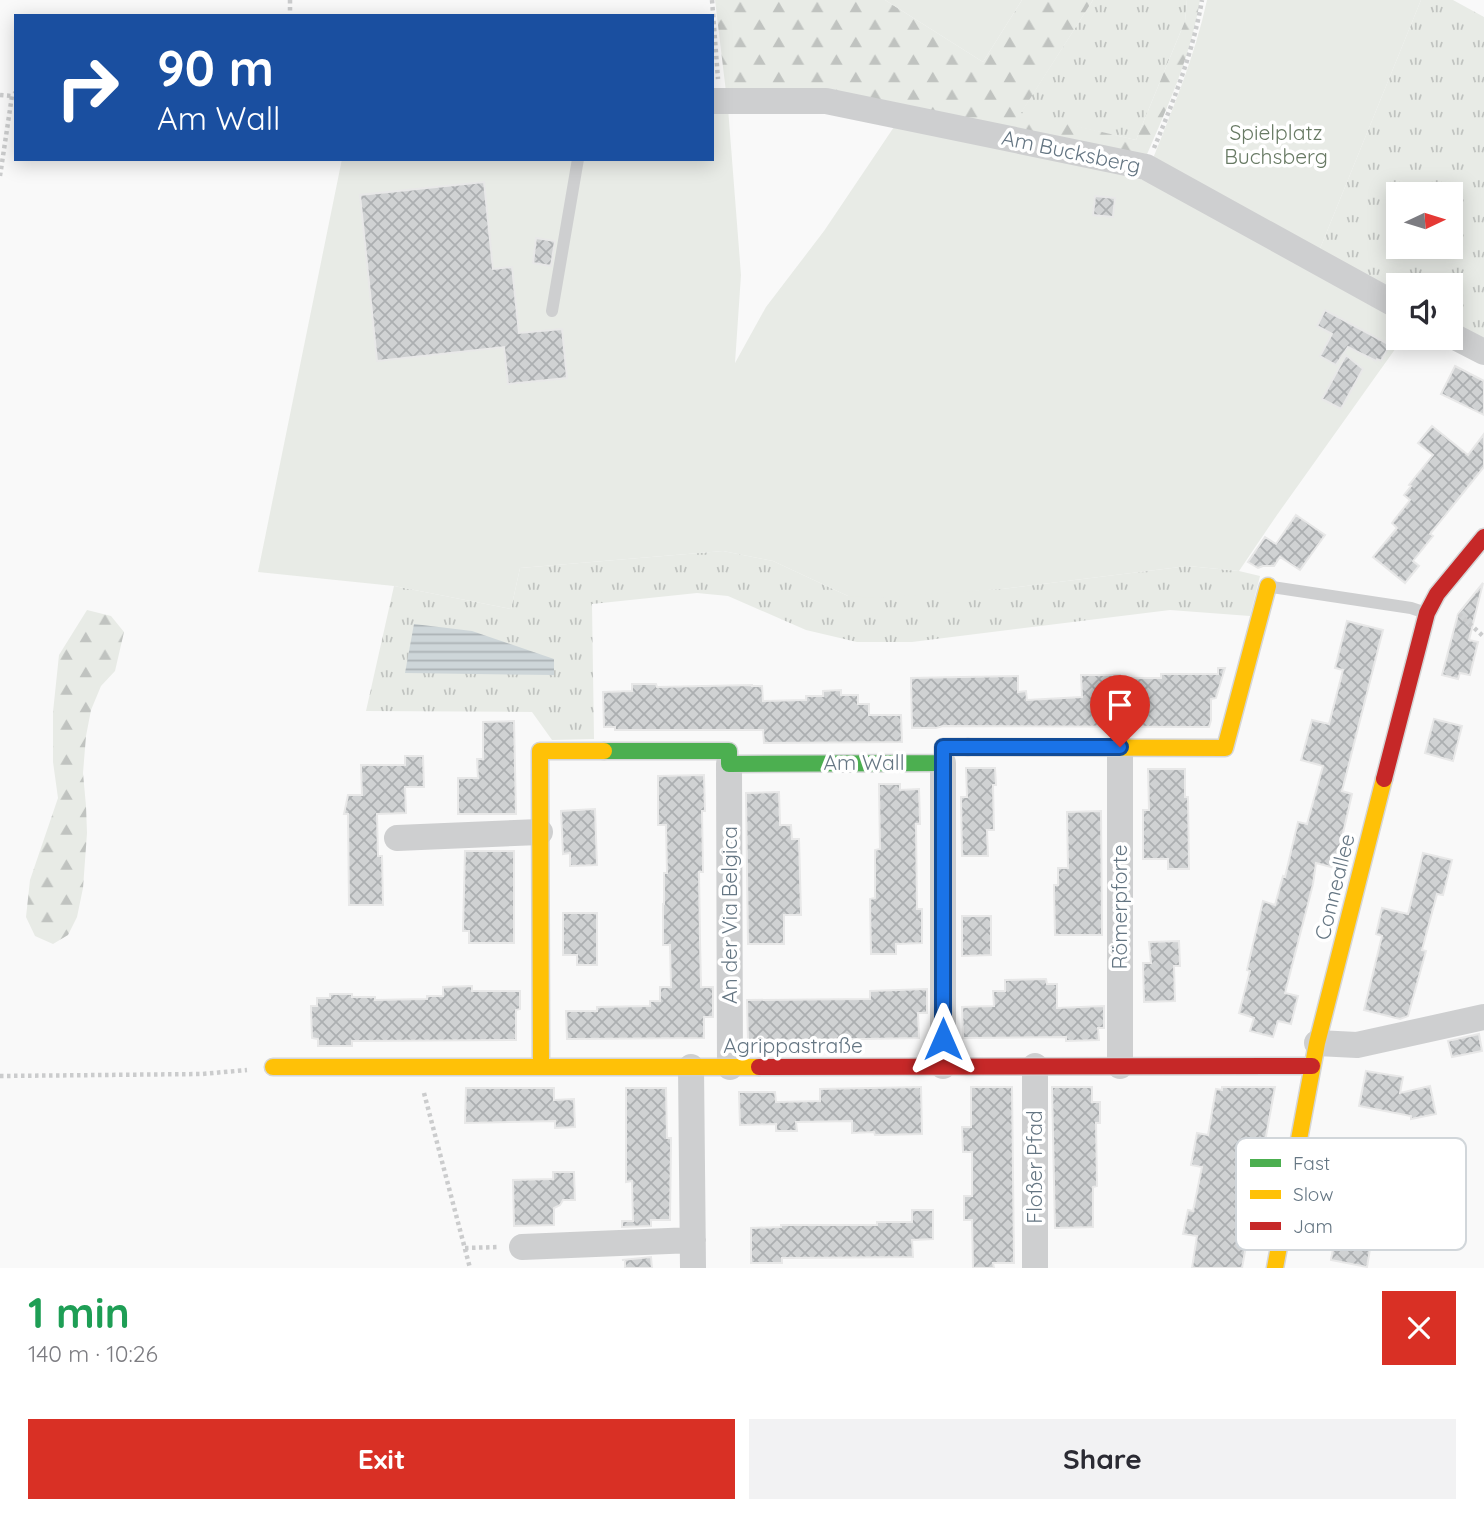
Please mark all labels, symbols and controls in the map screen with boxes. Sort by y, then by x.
text: 90 m [157,37,274,98]
icon: right [42,42,133,133]
text: Am Wall [157,98,280,138]
park label: Spielplatz Buchsberg [1224,119,1328,169]
street label: Am Bucksberg [999,124,1143,178]
north arrow [1386,182,1463,259]
map controls [1386,182,1463,350]
button: sound [1386,273,1463,350]
pin [1090,675,1150,747]
icon: arrive [1101,686,1139,724]
street label: Am Wall [824,749,904,775]
street label: An der Via Belgica [716,826,742,1004]
street label: Conneallee [1308,831,1360,943]
street label: Römerpforte [1106,844,1132,970]
position arrow [906,1002,980,1076]
street label: Agrippastraße [723,1032,863,1058]
street label: Floßer Pfad [1021,1110,1047,1224]
legend [1236,1138,1466,1250]
text: Fast [1293,1151,1330,1175]
text: Slow [1293,1182,1334,1206]
text: Jam [1293,1214,1333,1238]
text: 1 min [28,1286,130,1339]
button: close [1382,1291,1456,1365]
text: 140 m · 10:26 [28,1339,158,1368]
button: Exit [28,1419,735,1499]
button: Share [749,1419,1456,1499]

